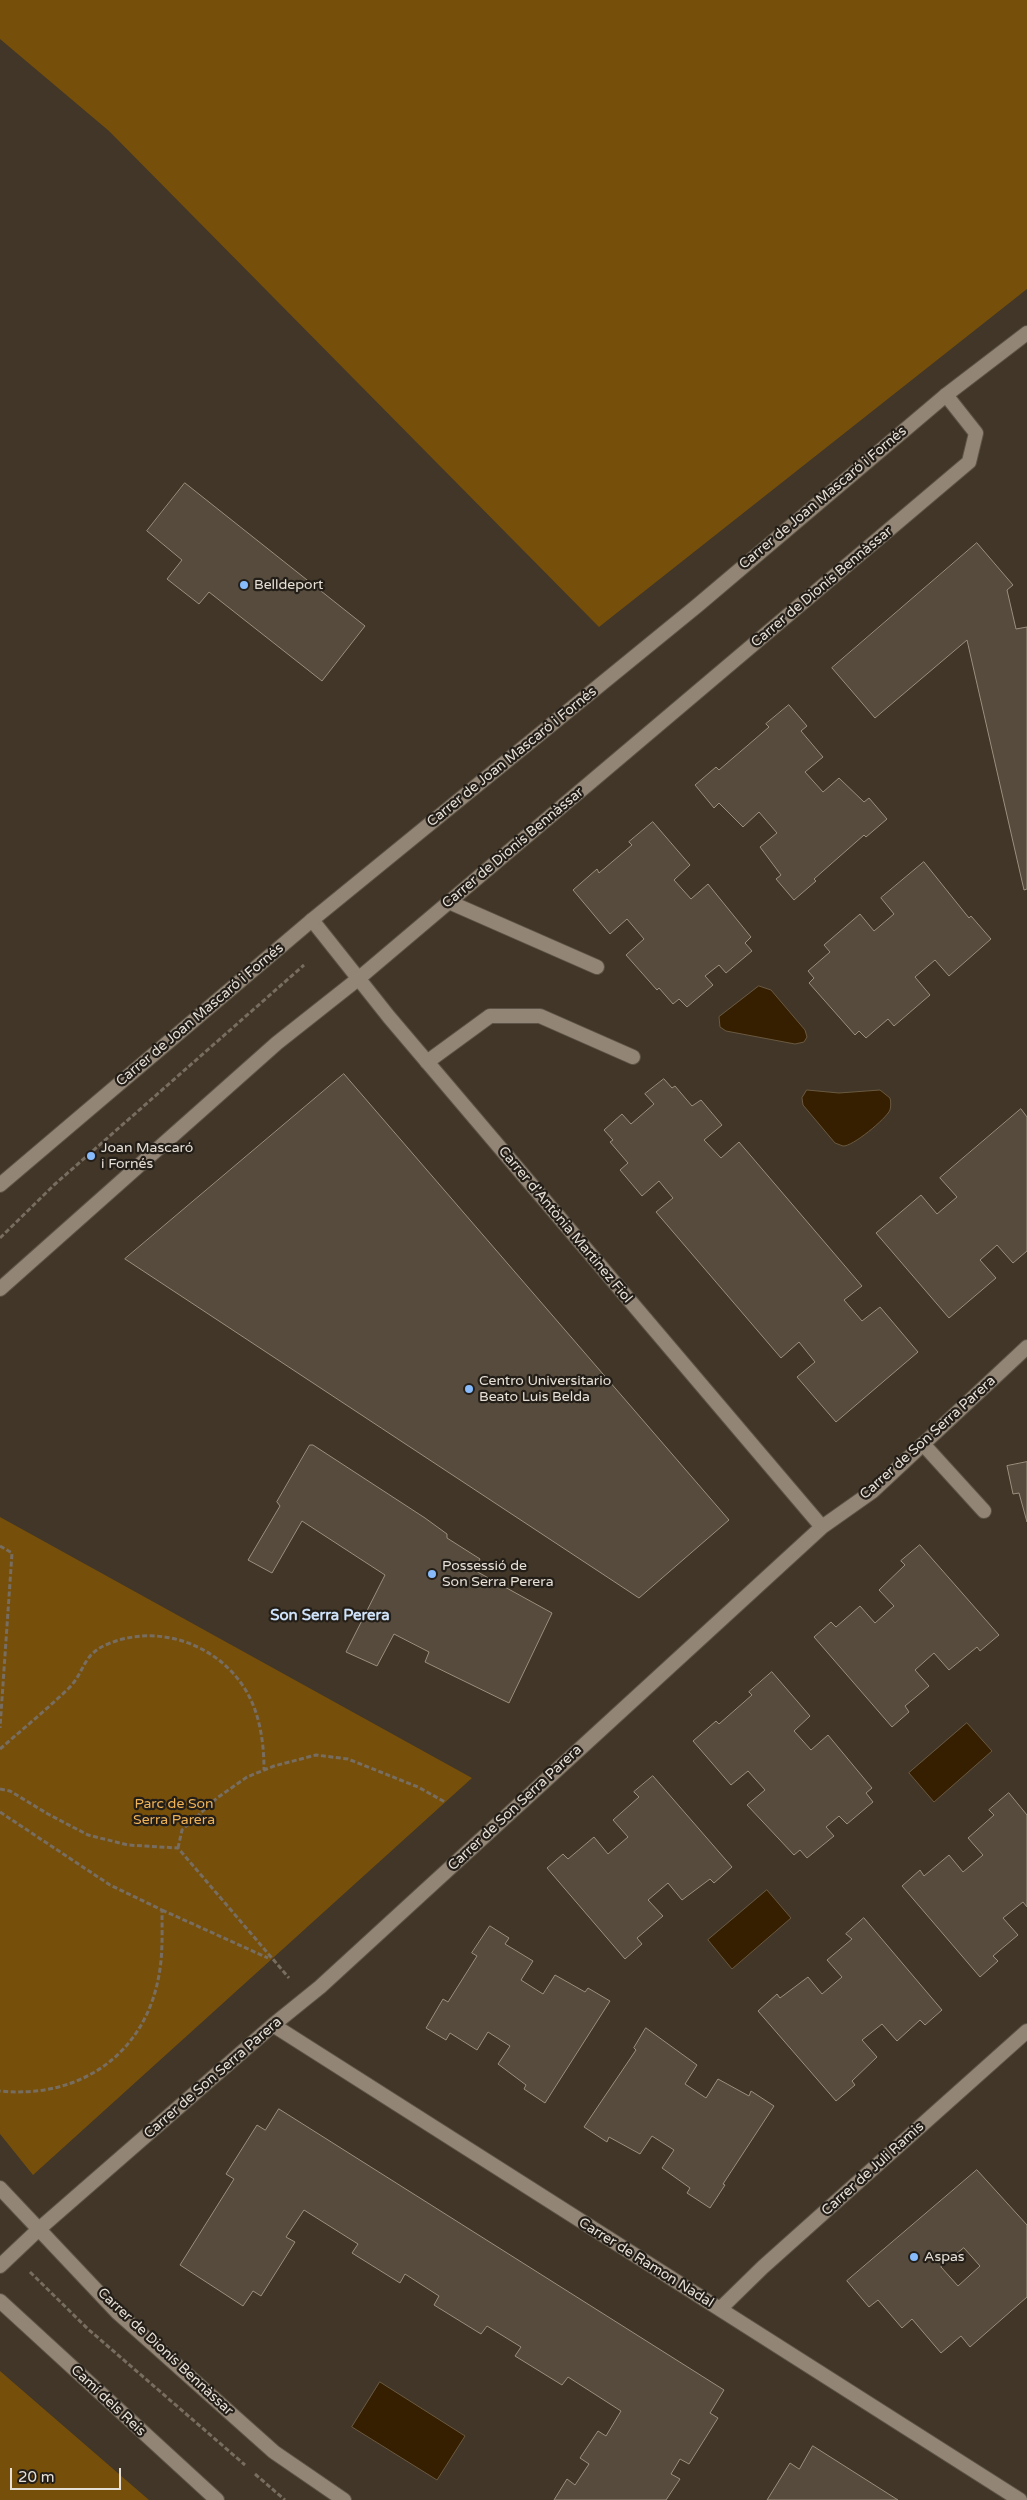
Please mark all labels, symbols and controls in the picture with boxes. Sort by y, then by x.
street label: Carrer de Joan Mascaró i Fornés [736,423,910,573]
street label: Carrer de Dionís Bennàssar [748,523,896,651]
place label: Belldeport [254,577,323,593]
marker: Belldeport [238,579,250,591]
street label: Carrer de Joan Mascaró i Fornés [424,683,600,831]
street label: Carrer de Dionís Bennàssar [439,784,587,912]
street label: Carrer de Joan Mascaró i Fornés [113,940,287,1090]
place label: Joan Mascaró i Fornés [101,1140,193,1172]
street label: Carrer d'Antònia Martínez Fiol [494,1143,636,1307]
marker: Joan Mascaró i Fornés [85,1150,97,1162]
place label: Centro Universitario Beato Luis Belda [479,1373,611,1405]
street label: Carrer de Son Serra Parera [857,1373,999,1503]
marker: Centro Universitario Beato Luis Belda [463,1383,475,1395]
place label: Possessió de Son Serra Perera [442,1558,554,1590]
marker: Possessió de Son Serra Perera [426,1568,438,1580]
district label: Son Serra Perera [270,1607,390,1625]
street label: Carrer de Son Serra Parera [445,1742,585,1874]
park label: Parc de Son Serra Parera [133,1796,215,1828]
street label: Carrer de Son Serra Parera [141,2014,285,2142]
street label: Carrer de Juli Ramis [818,2119,928,2219]
street label: Carrer de Ramon Nadal [575,2215,717,2311]
place label: Aspas [924,2249,965,2265]
marker: Aspas [908,2251,920,2263]
street label: Carrer de Dionís Bennàssar [94,2285,236,2419]
street label: Camí dels Reis [67,2362,149,2440]
scale bar [12,2458,124,2490]
text: 20 m [18,2468,55,2486]

